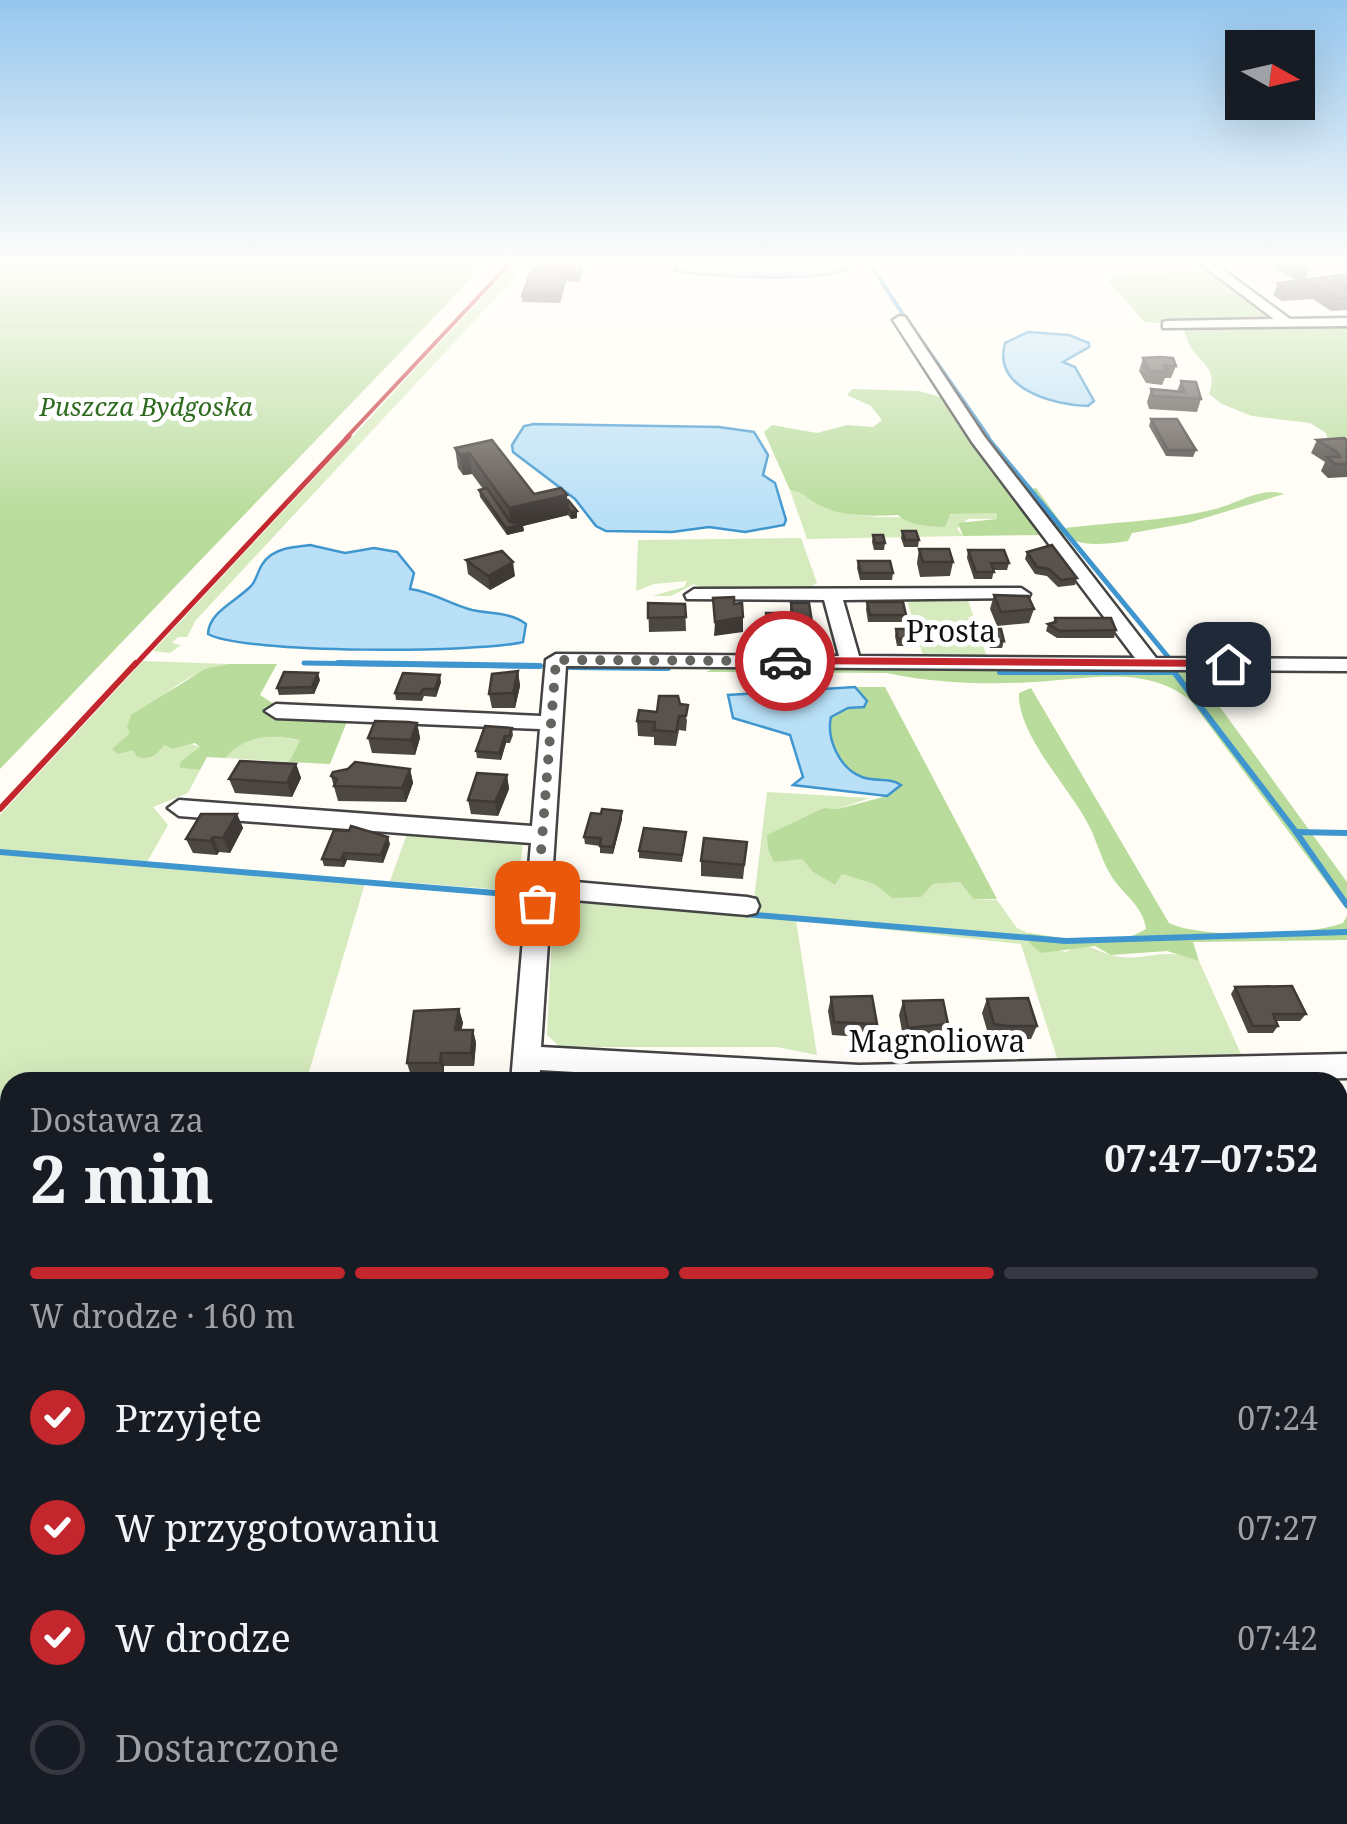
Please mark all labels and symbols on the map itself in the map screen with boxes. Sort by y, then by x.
north arrow [1225,30,1315,120]
park label: Puszcza Bydgoska [39,389,253,423]
street label: Prosta [906,610,996,651]
courier [735,611,835,711]
pin [1186,622,1271,707]
pin [495,861,580,946]
street label: Magnoliowa [849,1020,1025,1061]

